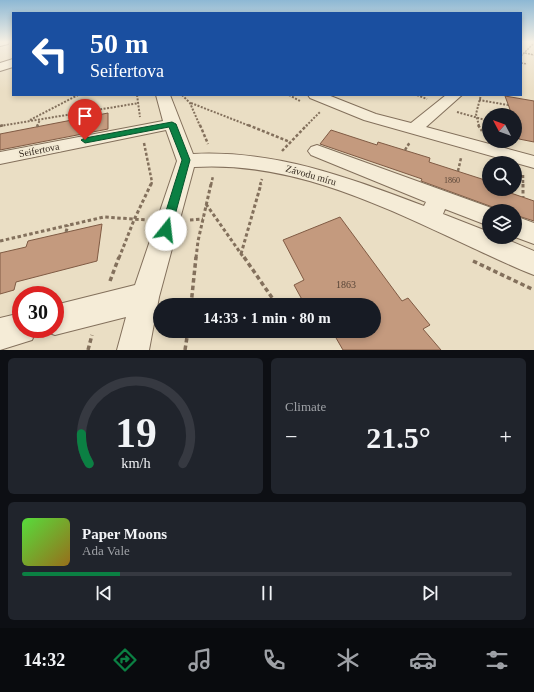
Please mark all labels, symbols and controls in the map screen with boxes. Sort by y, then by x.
icon: left [24,28,76,80]
text: 50 m [90,28,148,59]
text: Seifertova [90,61,164,81]
pin [68,99,102,140]
icon: arrive [74,105,96,127]
north arrow [482,108,522,148]
map controls [482,108,522,244]
street label: Seifertova [18,141,61,159]
button: search [482,156,522,196]
street label: Závodu míru [285,163,337,187]
house number: 1860 [444,176,460,185]
button: layers [482,204,522,244]
position arrow [145,209,187,251]
house number: 1863 [336,279,356,290]
speed limit sign: 30 [12,286,64,338]
text: 14:33 · 1 min · 80 m [203,310,331,326]
text: Climate [285,399,326,414]
text: 19 [115,410,156,456]
text: 21.5° [366,421,431,454]
text: − [285,424,297,449]
text: + [500,424,512,449]
text: km/h [121,455,150,471]
text: Paper Moons [82,526,167,542]
text: Ada Vale [82,543,130,558]
icon: previous [93,582,115,604]
icon: pause [256,582,278,604]
icon: next [419,582,441,604]
icon: directions [111,646,139,674]
icon: music [186,646,214,674]
icon: phone [260,646,288,674]
icon: climate [334,646,362,674]
icon: car [409,646,437,674]
icon: filters [483,646,511,674]
text: 14:32 [23,650,65,670]

